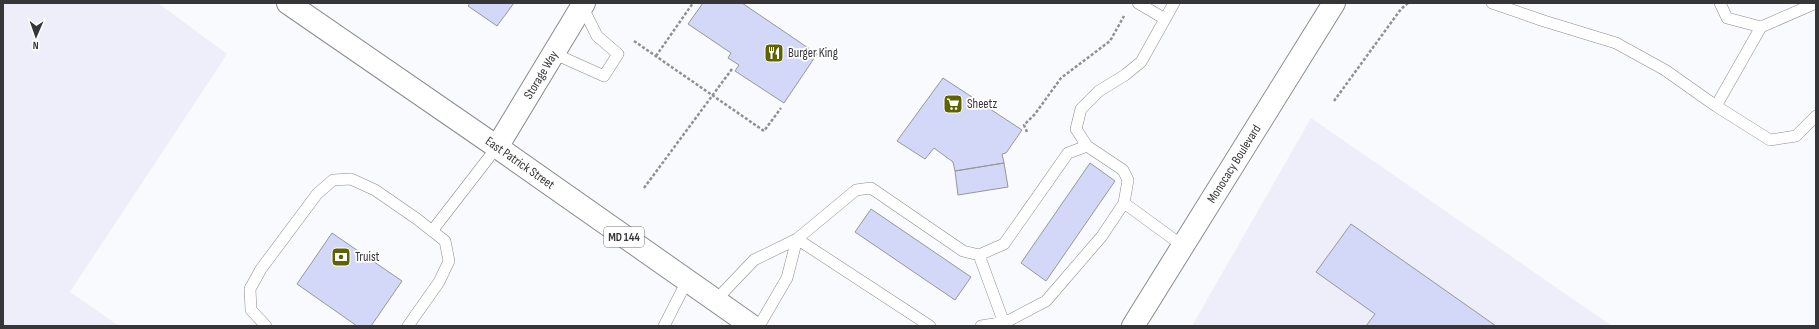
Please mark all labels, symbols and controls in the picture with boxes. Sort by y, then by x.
north arrow [16,16,56,56]
text: N [32,39,39,52]
restaurant icon: Burger King [763,42,785,64]
place label: Burger King [788,45,838,61]
street label: Storage Way [520,48,562,102]
supermarket icon: Sheetz [942,93,964,115]
place label: Sheetz [967,96,998,112]
street label: Monocacy Boulevard [1204,122,1264,206]
street label: East Patrick Street [482,133,558,193]
road number: MD 144 [604,227,644,247]
bank icon: Truist [330,246,352,268]
place label: Truist [355,249,380,265]

